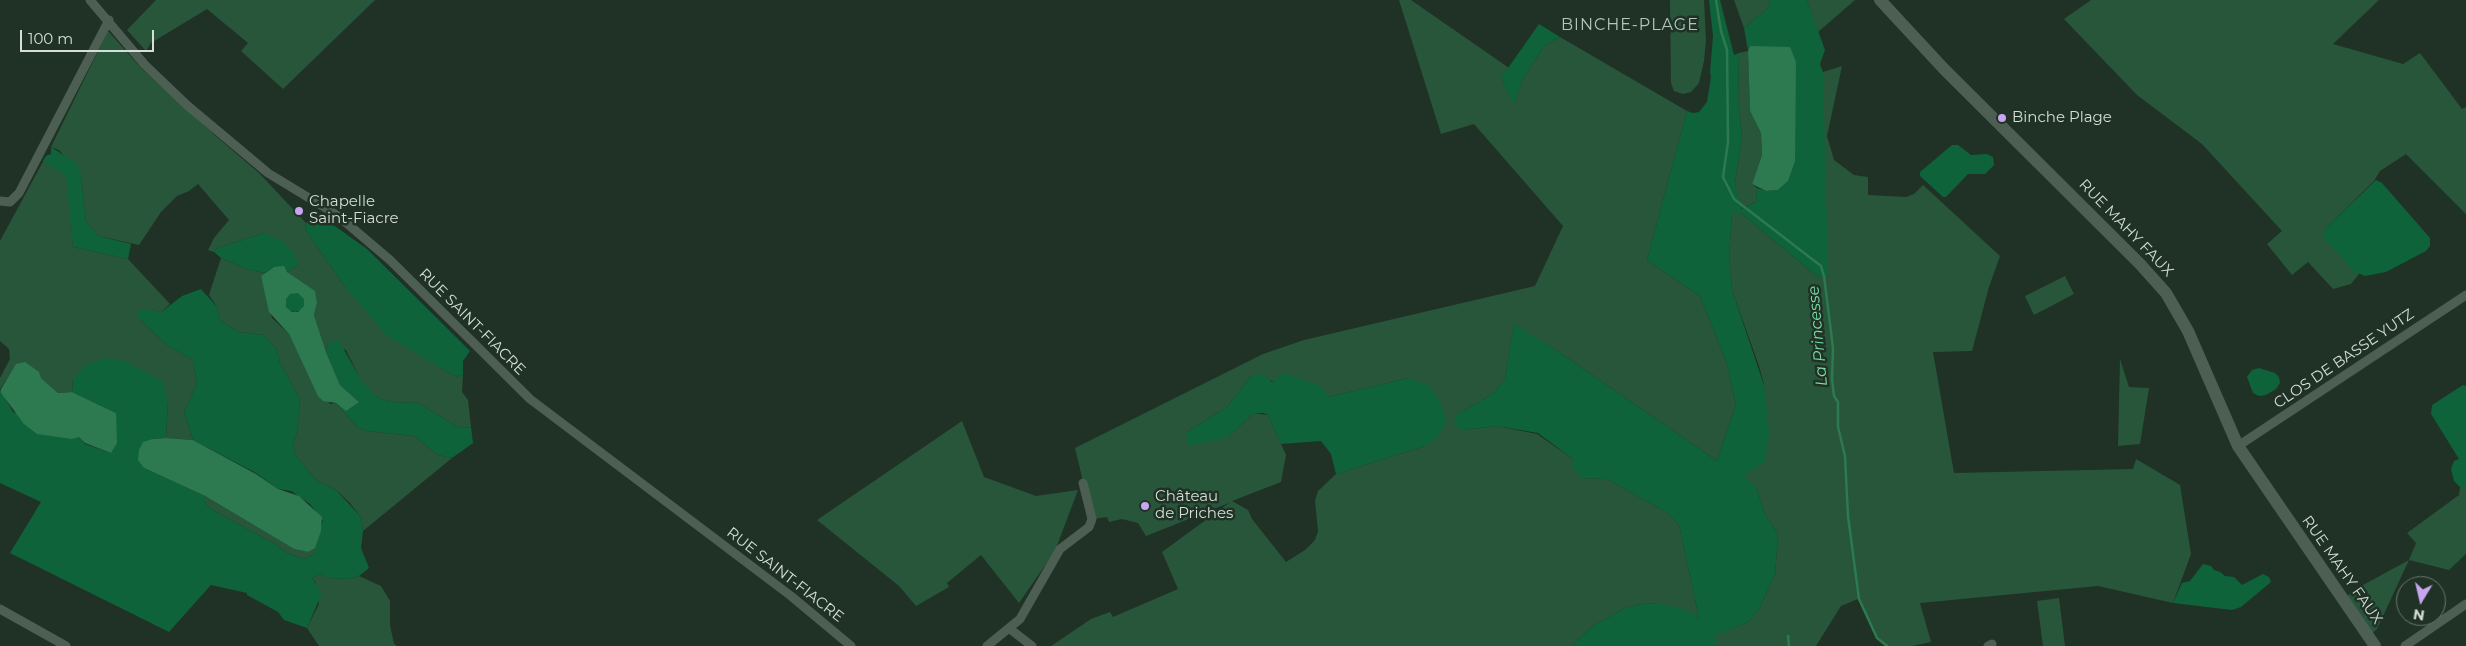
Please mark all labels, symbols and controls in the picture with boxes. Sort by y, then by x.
district label: BINCHE-PLAGE [1560,15,1700,35]
scale bar [22,20,156,52]
text: 100 m [28,29,73,48]
place label: Binche Plage [2012,109,2112,127]
marker: Binche Plage [1996,112,2008,124]
street label: RUE MAHY FAUX [2075,176,2177,280]
place label: Chapelle Saint-Fiacre [309,193,399,228]
marker: Chapelle Saint-Fiacre [293,205,305,217]
street label: RUE SAINT-FIACRE [415,265,529,379]
water label: La Princesse [1804,285,1832,387]
street label: CLOS DE BASSE YUTZ [2270,305,2418,413]
place label: Château de Priches [1155,488,1233,523]
marker: Château de Priches [1139,500,1151,512]
street label: RUE MAHY FAUX [2298,512,2386,628]
street label: RUE SAINT-FIACRE [723,524,847,626]
north arrow [2396,576,2446,626]
text: N [2412,605,2426,625]

